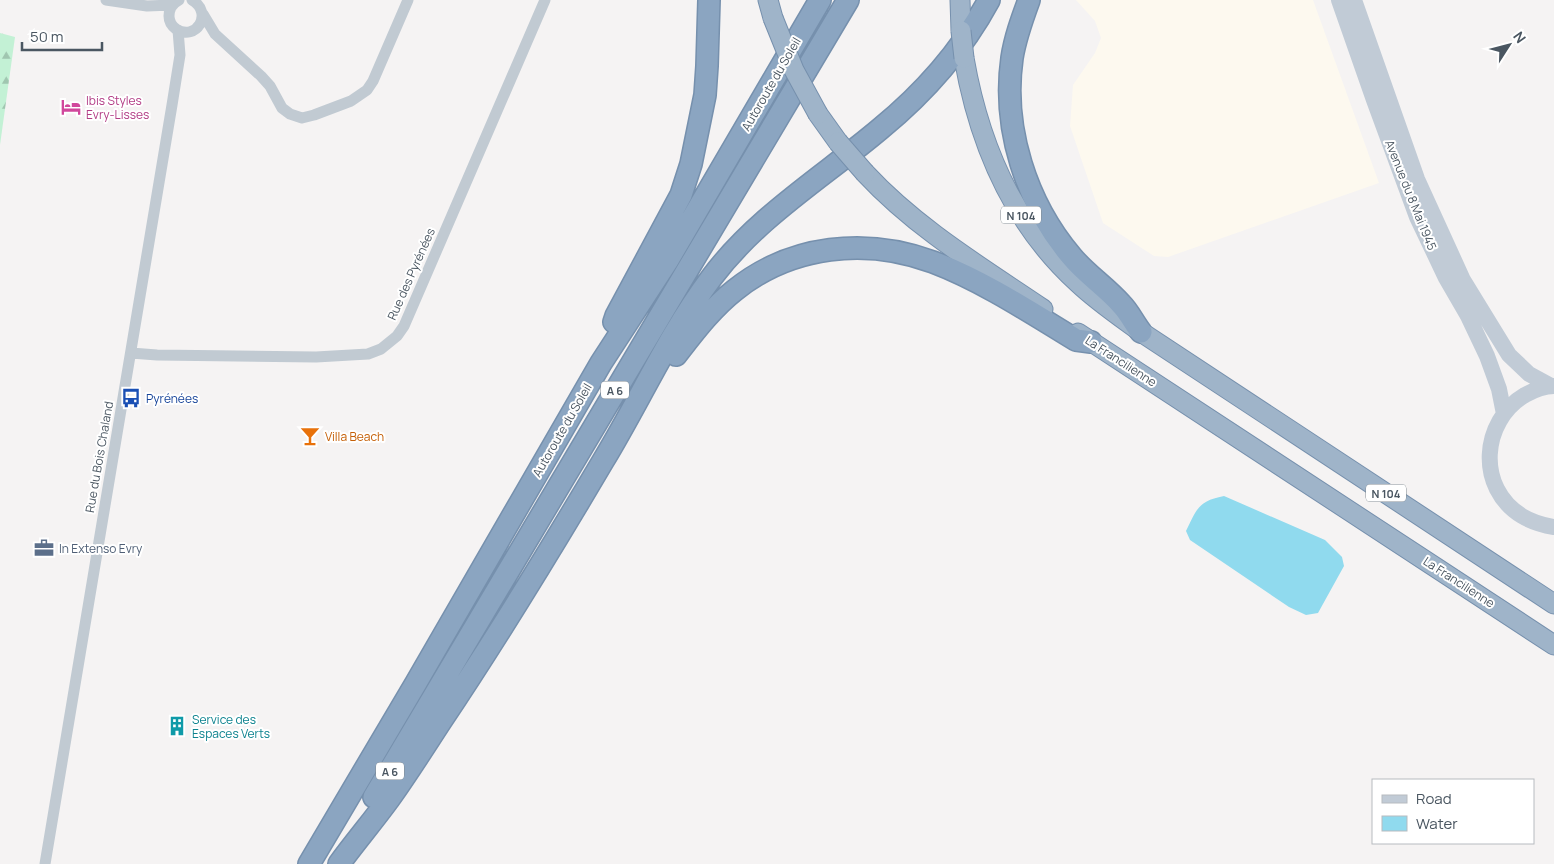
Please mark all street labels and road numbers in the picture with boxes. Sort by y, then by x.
street label: Autoroute du Soleil [737,34,805,134]
street label: Avenue du 8 Mai 1945 [1381,137,1441,253]
road number: N 104 [1001,206,1041,224]
street label: Rue des Pyrénées [383,225,439,323]
street label: La Francilienne [1082,332,1160,390]
street label: Autoroute du Soleil [528,380,596,480]
road number: A 6 [601,382,629,398]
street label: Rue du Bois Chaland [81,400,117,514]
road number: N 104 [1366,484,1406,502]
street label: La Francilienne [1420,553,1498,611]
road number: A 6 [376,762,404,779]

